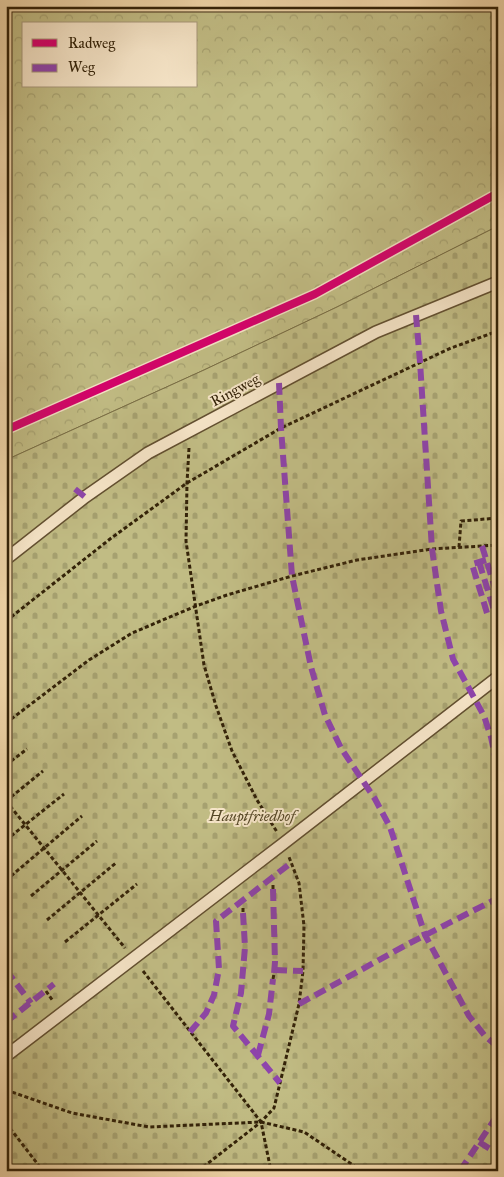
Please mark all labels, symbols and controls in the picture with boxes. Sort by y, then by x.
legend [22,22,198,88]
text: Radweg [68,34,116,52]
text: Weg [68,58,96,76]
street label: Ringweg [207,369,263,410]
park label: Hauptfriedhof [208,807,299,826]

